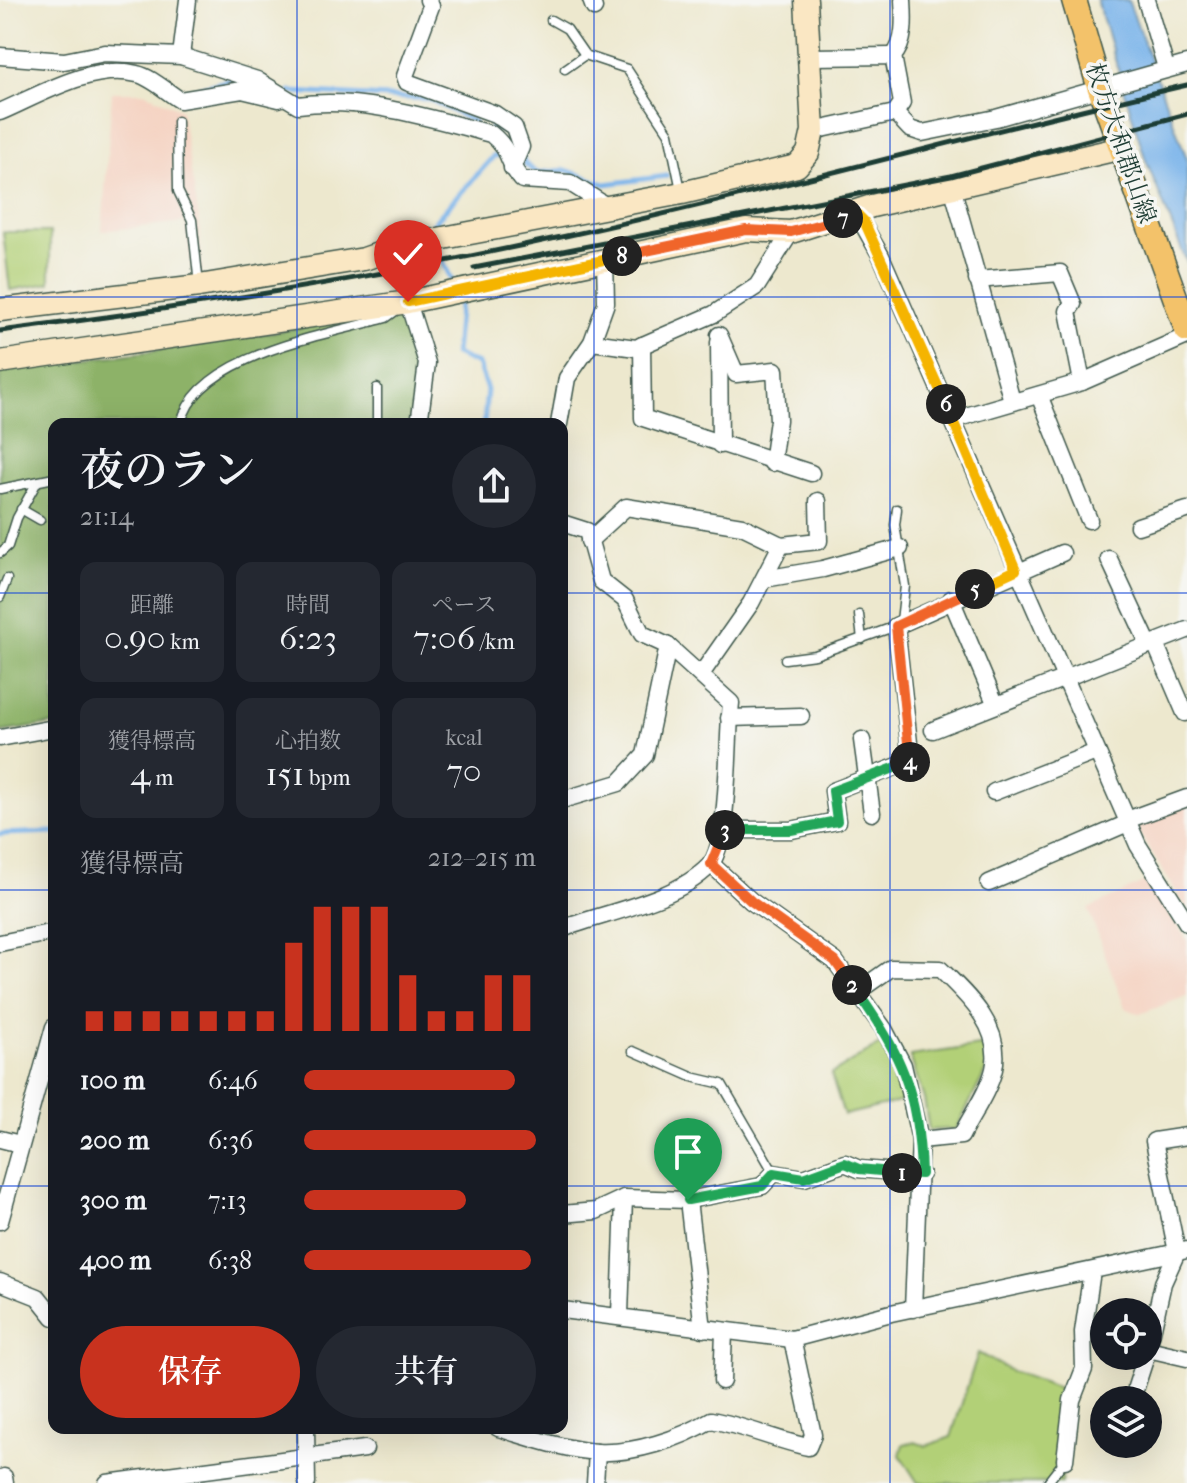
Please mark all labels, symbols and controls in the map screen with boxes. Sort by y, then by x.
street label: 枚方大和郡山線 [1080,59,1162,227]
pin: 7 [823,198,863,238]
text: 7 [838,205,848,231]
pin [374,220,442,302]
icon: check [386,232,430,276]
pin: 8 [602,236,642,276]
text: 8 [616,243,628,269]
pin: 6 [926,384,966,424]
text: 6 [940,391,952,417]
button: share [452,444,536,528]
text: 夜のラン [80,445,256,496]
text: 21:14 [80,501,134,532]
pin: 5 [955,569,995,609]
text: 5 [970,576,980,602]
text: 距離 [130,592,174,618]
text: 時間 [286,592,330,618]
text: ペース [432,592,496,618]
text: 0.90 [104,618,166,658]
text: 6:23 [279,618,337,658]
text: 7:06 [413,618,475,658]
text: km [166,629,200,655]
text: /km [475,629,515,655]
text: kcal [445,725,483,751]
text: 獲得標高 [108,728,196,754]
text: 心拍数 [275,728,341,754]
pin: 4 [890,742,930,782]
text: 4 [904,749,917,775]
text: 70 [446,751,482,791]
text: 4 [130,754,151,794]
text: 151 [265,754,304,794]
text: m [151,765,174,791]
text: bpm [304,765,351,791]
pin: 3 [705,810,745,850]
text: 3 [720,817,730,843]
text: 212–215 m [428,842,536,873]
text: 獲得標高 [80,848,184,879]
pin: 2 [832,965,872,1005]
text: 2 [846,972,858,998]
text: 100 m [80,1065,145,1096]
text: 6:46 [208,1065,258,1096]
pin [654,1118,722,1200]
text: 200 m [80,1125,149,1156]
text: 6:36 [208,1125,253,1156]
icon: arrive [666,1130,710,1174]
pin: 1 [882,1153,922,1193]
text: 1 [898,1160,906,1186]
text: 300 m [80,1185,147,1216]
text: 7:13 [208,1185,247,1216]
text: 400 m [80,1245,151,1276]
text: 6:38 [208,1245,252,1276]
map controls [1090,1298,1162,1458]
button: locate [1090,1298,1162,1370]
button: 保存 [80,1326,300,1418]
button: 共有 [316,1326,536,1418]
button: layers [1090,1386,1162,1458]

